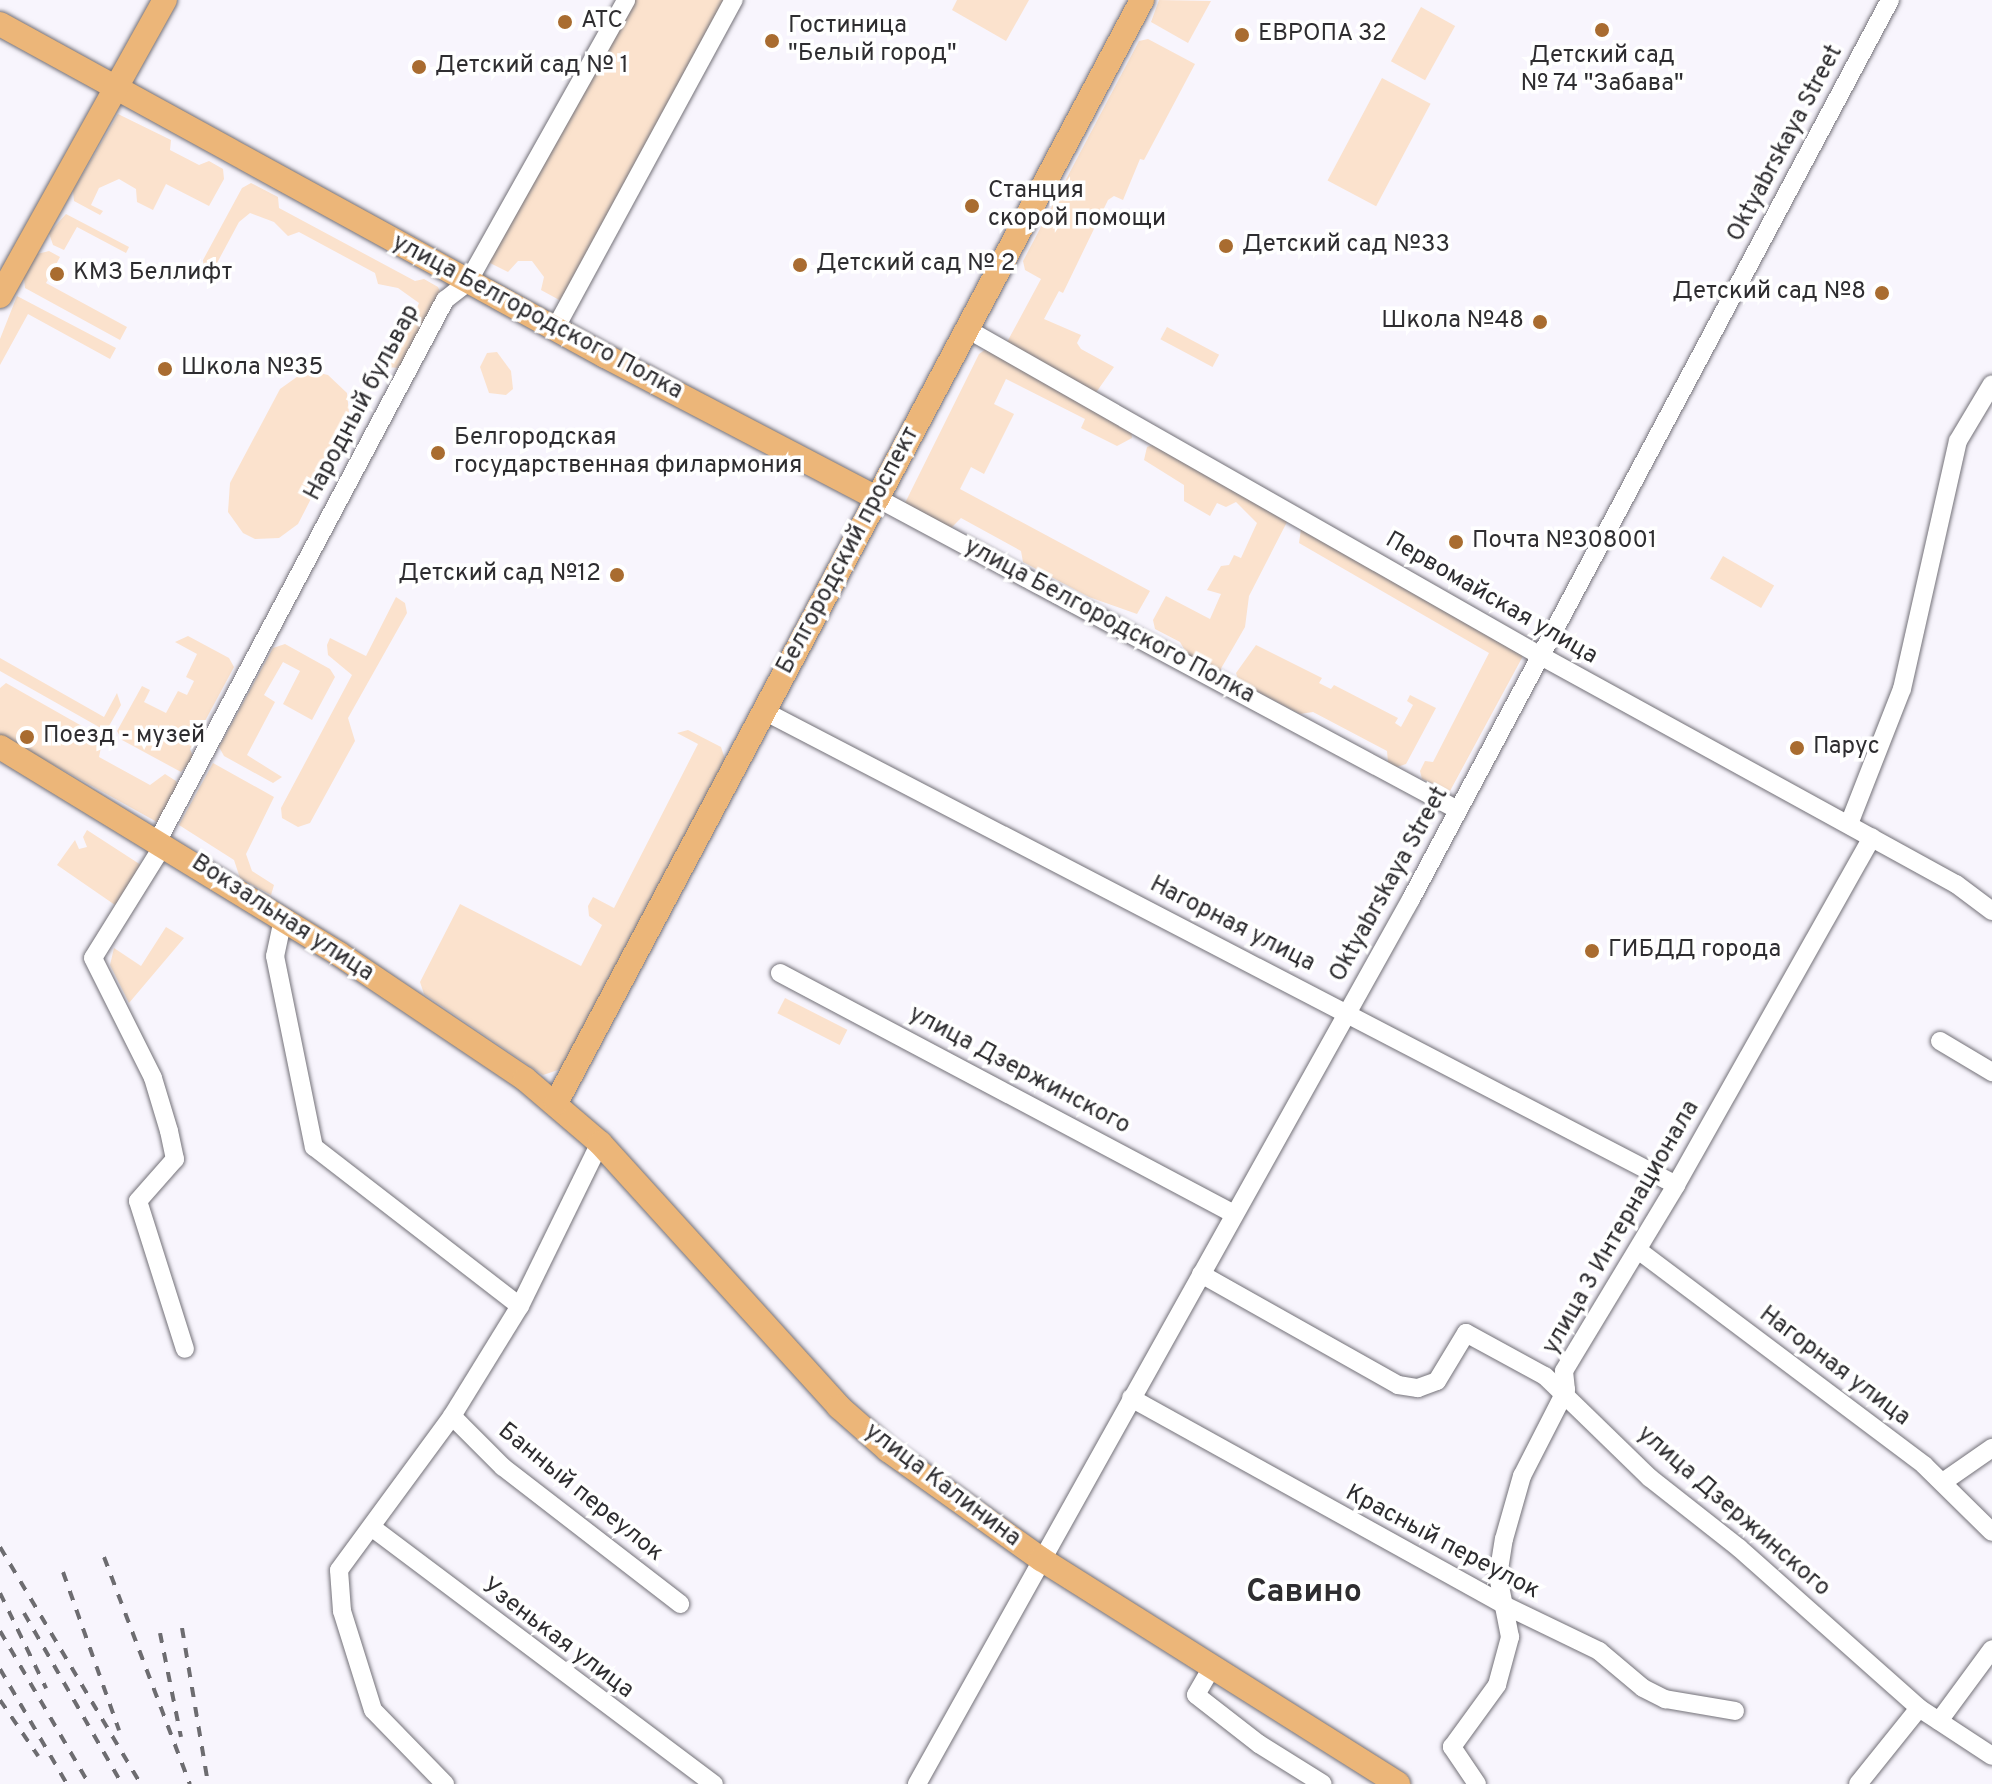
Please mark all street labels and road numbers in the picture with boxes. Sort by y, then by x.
street label: Oktyabrskaya Street [1722,41,1850,247]
street label: улица Белгородского Полка [387,229,687,407]
street label: Народный бульвар [299,300,427,506]
street label: Белгородский проспект [772,423,926,679]
street label: Первомайская улица [1380,526,1602,672]
street label: улица Белгородского Полка [959,533,1259,711]
street label: Oktyabrskaya Street [1324,782,1456,988]
street label: Вокзальная улица [185,849,379,989]
street label: Нагорная улица [1145,871,1319,979]
street label: улица Дзержинского [903,1000,1135,1142]
street label: улица 3 Интернационала [1537,1096,1707,1360]
street label: Нагорная улица [1753,1301,1915,1433]
street label: Банный переулок [492,1418,668,1568]
street label: улица Калинина [858,1418,1026,1554]
street label: улица Дзержинского [1631,1420,1835,1604]
street label: Красный переулок [1340,1480,1544,1606]
street label: Узенькая улица [475,1572,639,1706]

